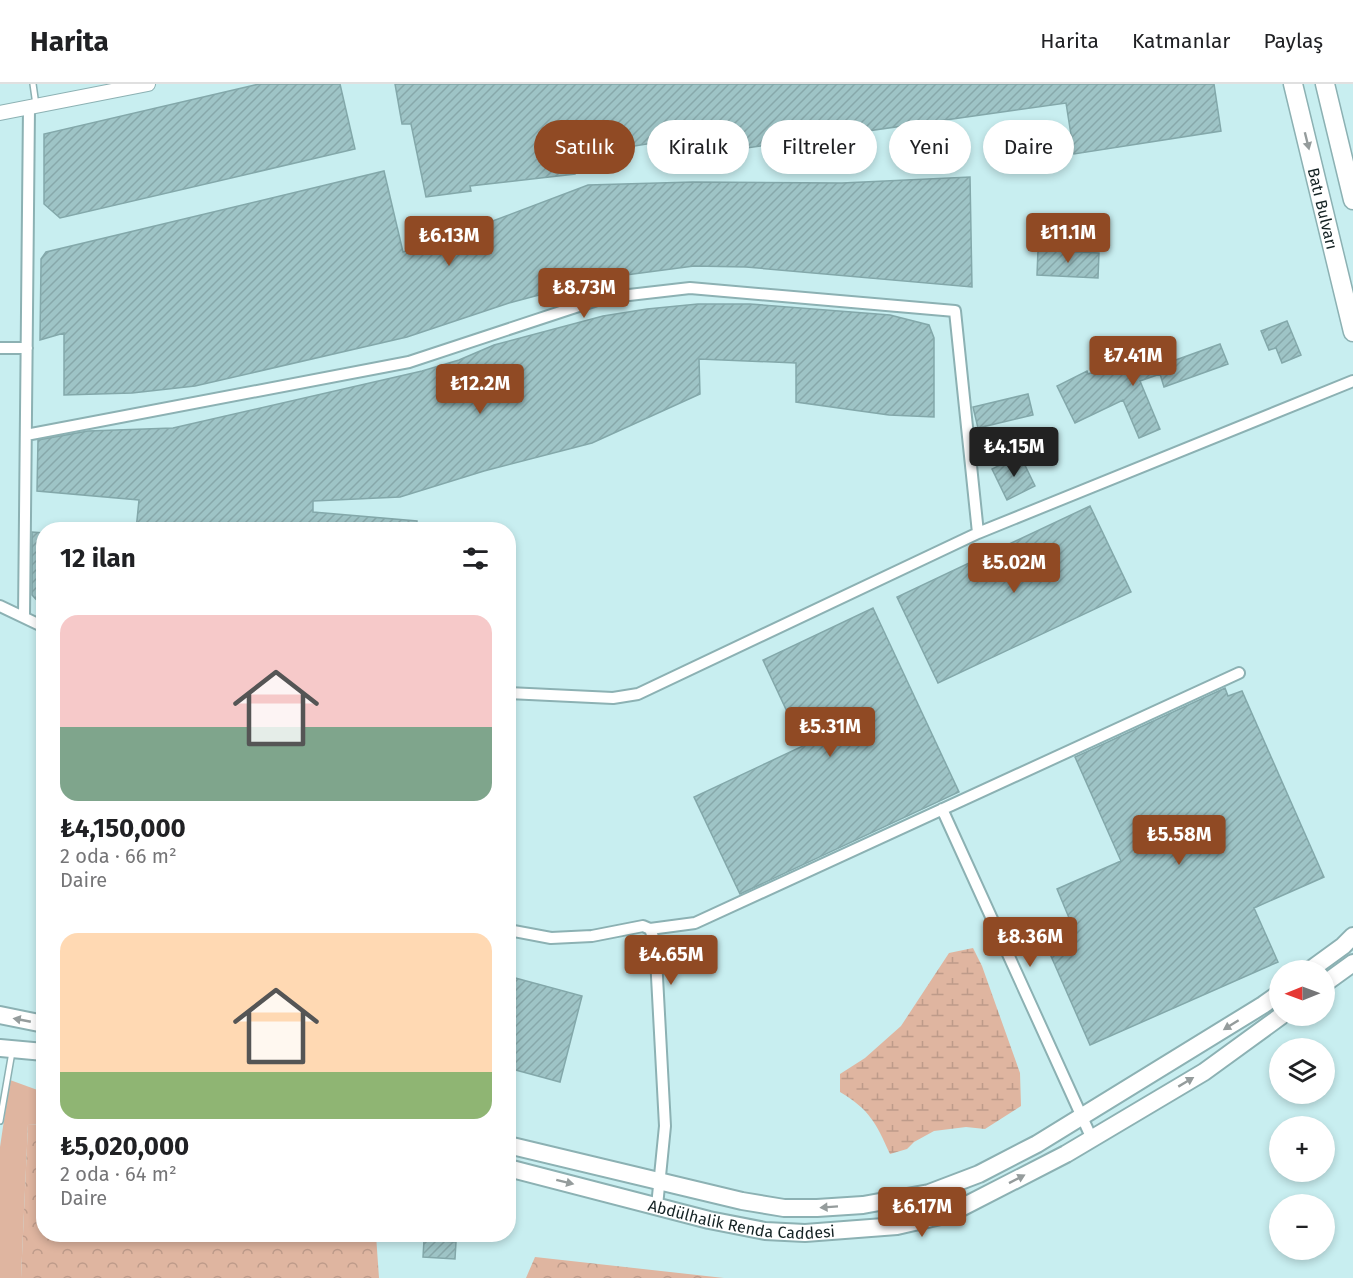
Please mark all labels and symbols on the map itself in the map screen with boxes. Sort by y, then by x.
one-way arrow [1302,132,1312,150]
street label: Batı Bulvarı [1304,166,1342,251]
pin: ₺11.1M [1019,213,1117,264]
pin: ₺6.13M [400,216,498,267]
pin: ₺8.73M [535,268,633,319]
pin: ₺7.41M [1084,336,1182,387]
pin: ₺12.2M [431,364,529,415]
pin: ₺4.15M [965,427,1063,478]
pin: ₺5.02M [965,543,1063,594]
pin: ₺5.31M [781,707,879,758]
pin: ₺5.58M [1130,815,1228,866]
pin: ₺8.36M [981,917,1079,968]
pin: ₺4.65M [622,935,720,986]
north arrow [1269,960,1335,1026]
one-way arrow [12,1015,31,1024]
one-way arrow [1223,1019,1239,1030]
one-way arrow [1178,1077,1194,1088]
one-way arrow [1009,1174,1026,1184]
one-way arrow [556,1177,574,1187]
pin: ₺6.17M [873,1187,971,1238]
street label: Abdülhalik Renda Caddesi [646,1196,836,1243]
one-way arrow [820,1203,839,1212]

